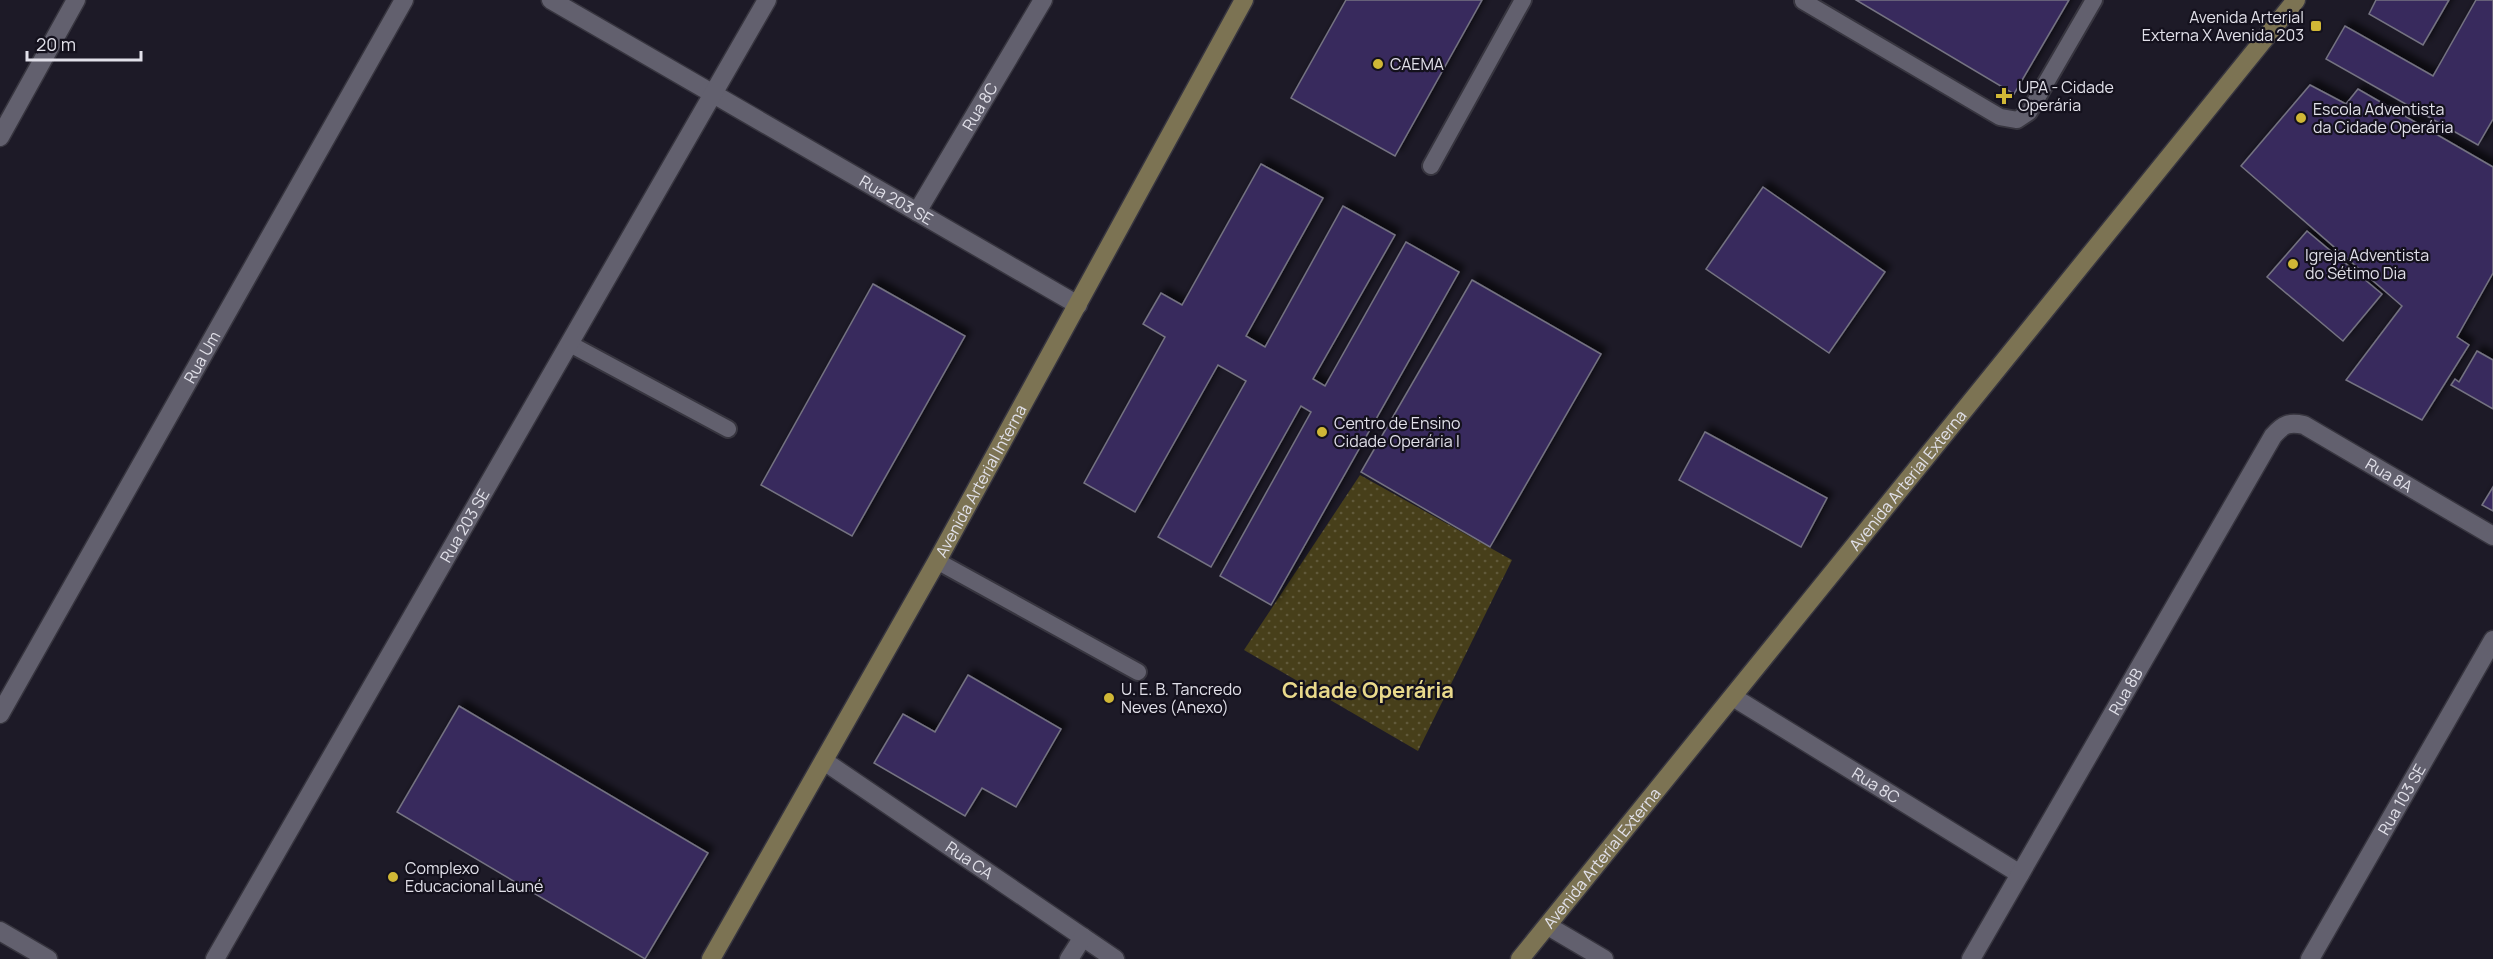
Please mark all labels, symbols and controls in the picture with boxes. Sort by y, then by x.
place label: Avenida Arterial Externa X Avenida 203 [2142,6,2304,46]
marker: Avenida Arterial Externa X Avenida 203 [2309,19,2323,33]
scale bar [27,24,141,62]
text: 20 m [36,32,76,56]
place label: CAEMA [1390,53,1444,75]
marker: CAEMA [1371,57,1385,71]
place label: UPA - Cidade Operária [2018,76,2114,116]
street label: Rua 8C [957,78,1003,134]
marker: UPA - Cidade Operária [1995,87,2013,105]
place label: Escola Adventista da Cidade Operária [2313,98,2453,138]
marker: Escola Adventista da Cidade Operária [2294,111,2308,125]
street label: Rua 203 SE [855,170,937,230]
place label: Igreja Adventista do Sétimo Dia [2305,244,2429,284]
marker: Igreja Adventista do Sétimo Dia [2286,257,2300,271]
street label: Rua Um [178,327,225,387]
street label: Avenida Arterial Interna [930,401,1032,561]
street label: Avenida Arterial Externa [1844,405,1971,555]
place label: Centro de Ensino Cidade Operária I [1334,412,1460,452]
marker: Centro de Ensino Cidade Operária I [1315,425,1329,439]
street label: Rua 8A [2362,453,2417,497]
street label: Rua 203 SE [435,485,494,567]
street label: Rua 8B [2103,664,2148,719]
district label: Cidade Operária [1282,675,1454,705]
place label: U. E. B. Tancredo Neves (Anexo) [1121,678,1242,718]
marker: U. E. B. Tancredo Neves (Anexo) [1102,691,1116,705]
street label: Rua 103 SE [2372,760,2431,839]
street label: Rua 8C [1848,762,1904,808]
street label: Avenida Arterial Externa [1538,783,1665,933]
street label: Rua CA [941,836,998,884]
place label: Complexo Educacional Launé [405,857,543,897]
marker: Complexo Educacional Launé [386,870,400,884]

